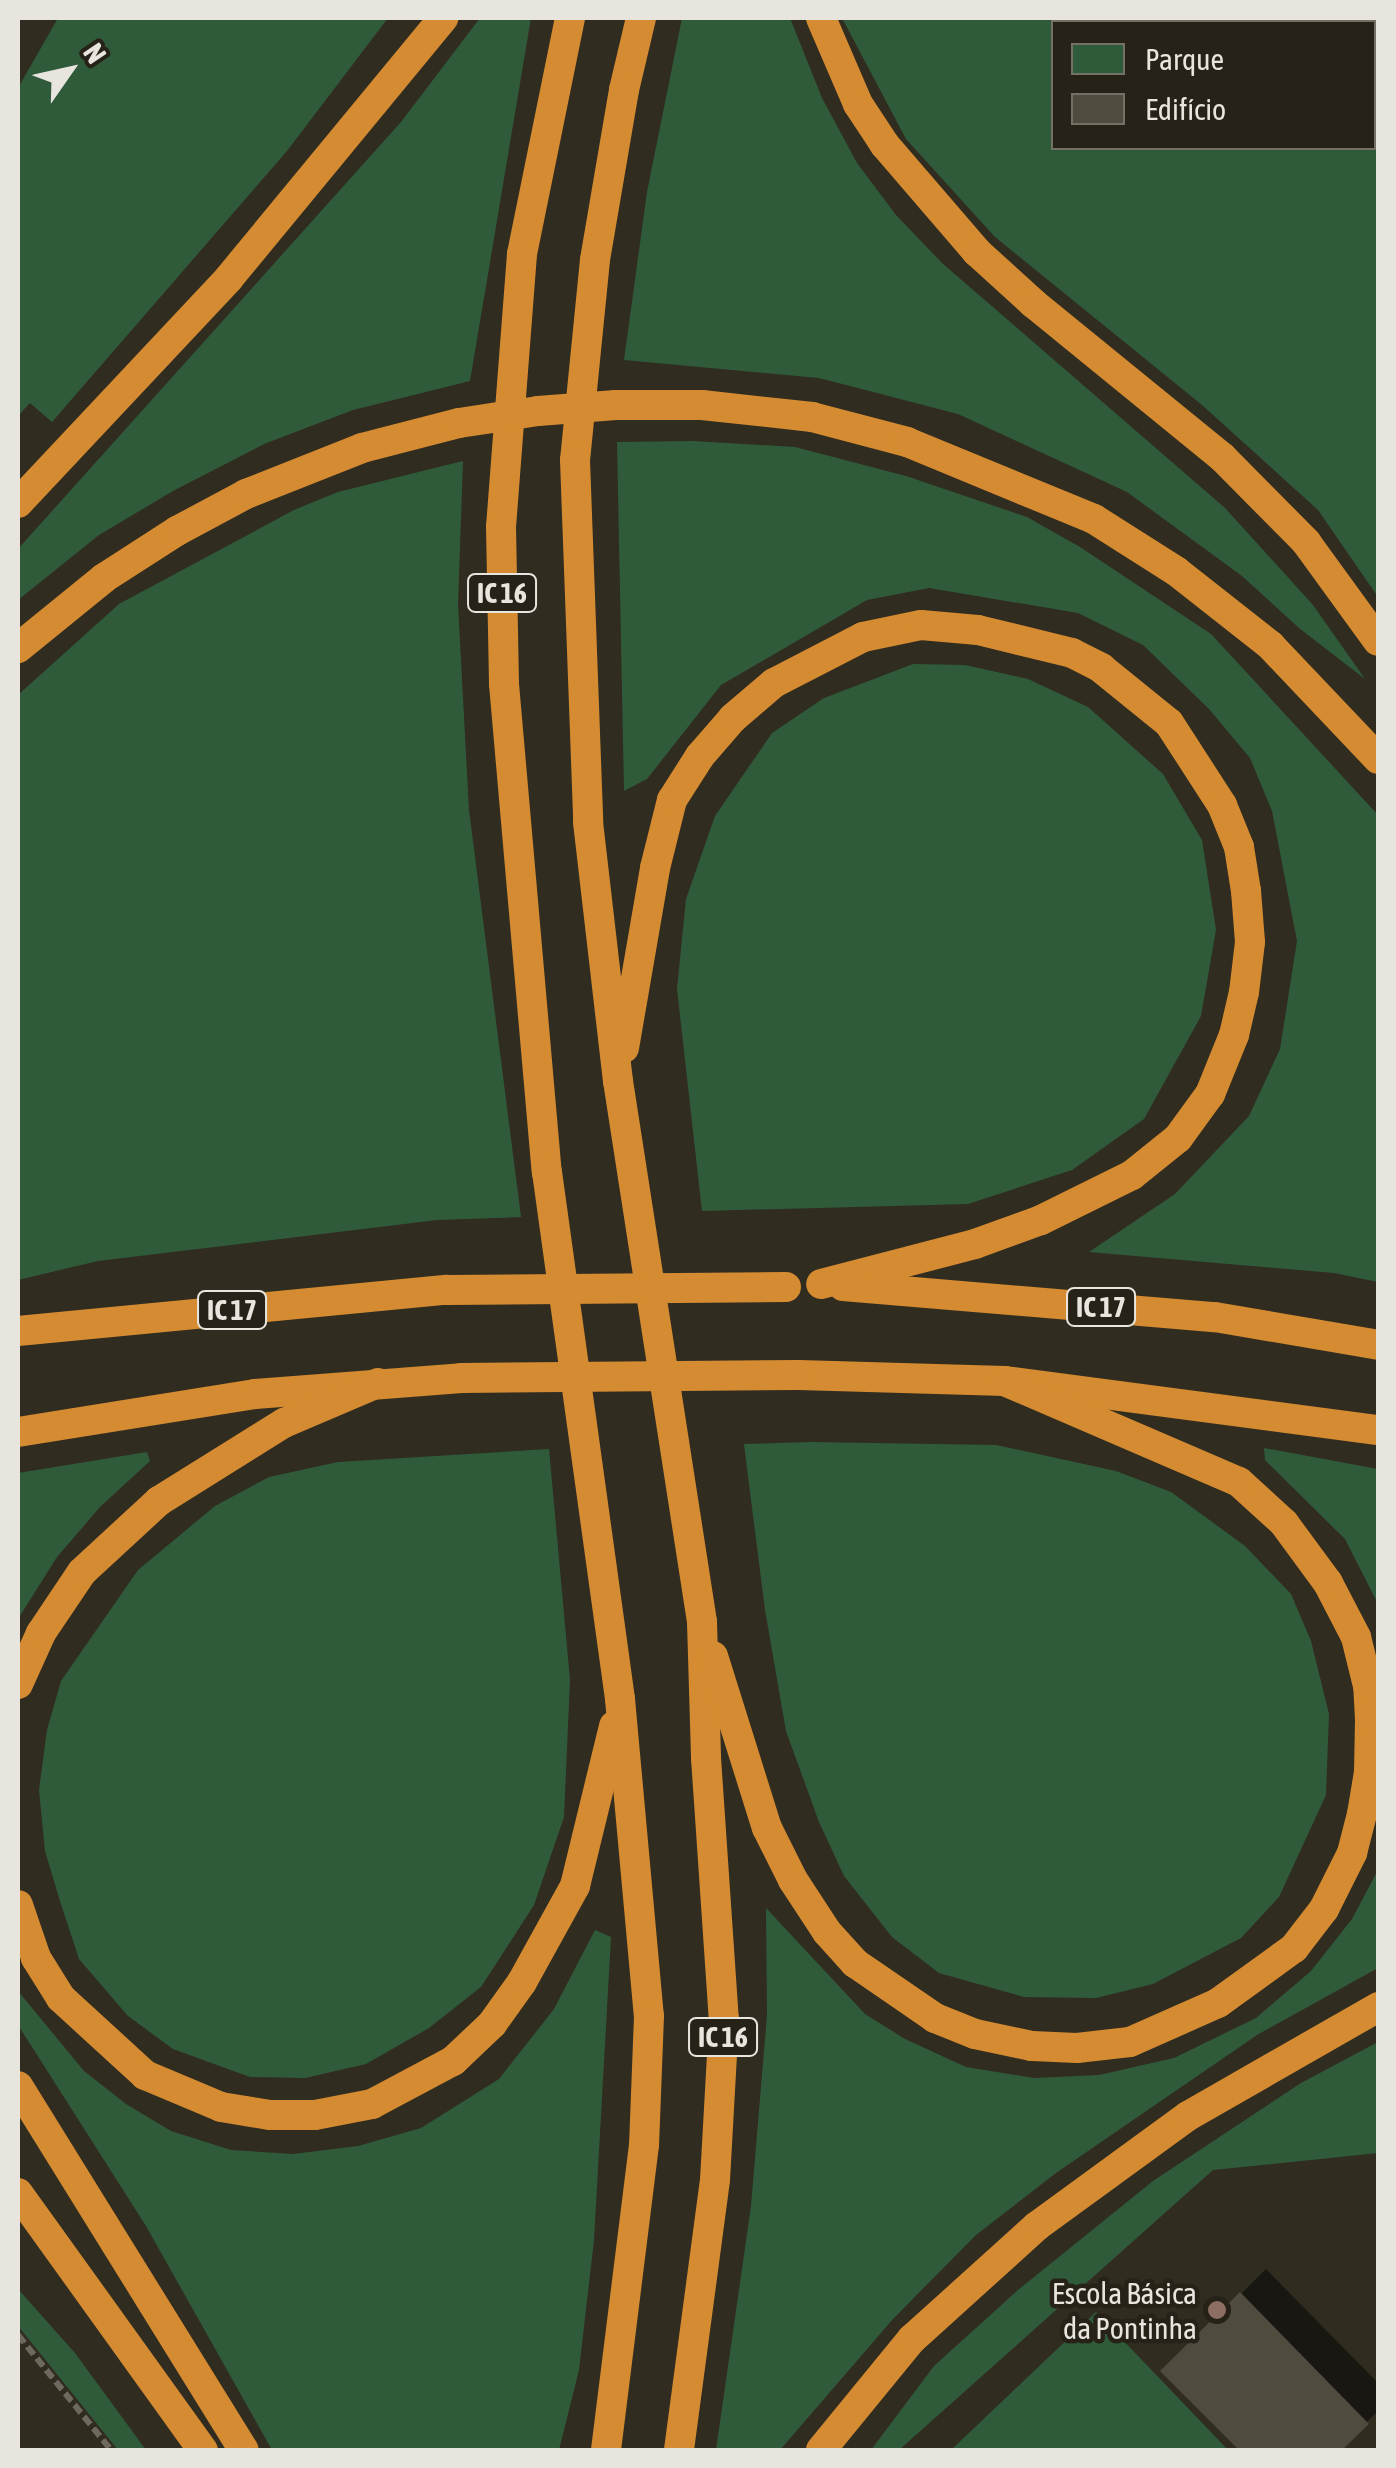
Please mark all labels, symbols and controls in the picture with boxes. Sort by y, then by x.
north arrow [20,20,120,120]
legend [1051,20,1376,150]
text: N [77,37,113,69]
text: Parque [1145,42,1224,76]
text: Edifício [1145,92,1226,126]
road number: IC 16 [467,570,537,616]
road number: IC 17 [1066,1284,1136,1330]
road number: IC 17 [197,1287,267,1333]
road number: IC 16 [688,2014,758,2060]
place label: Escola Básica da Pontinha [1052,2275,1197,2346]
marker: Escola Básica da Pontinha [1206,2299,1228,2321]

